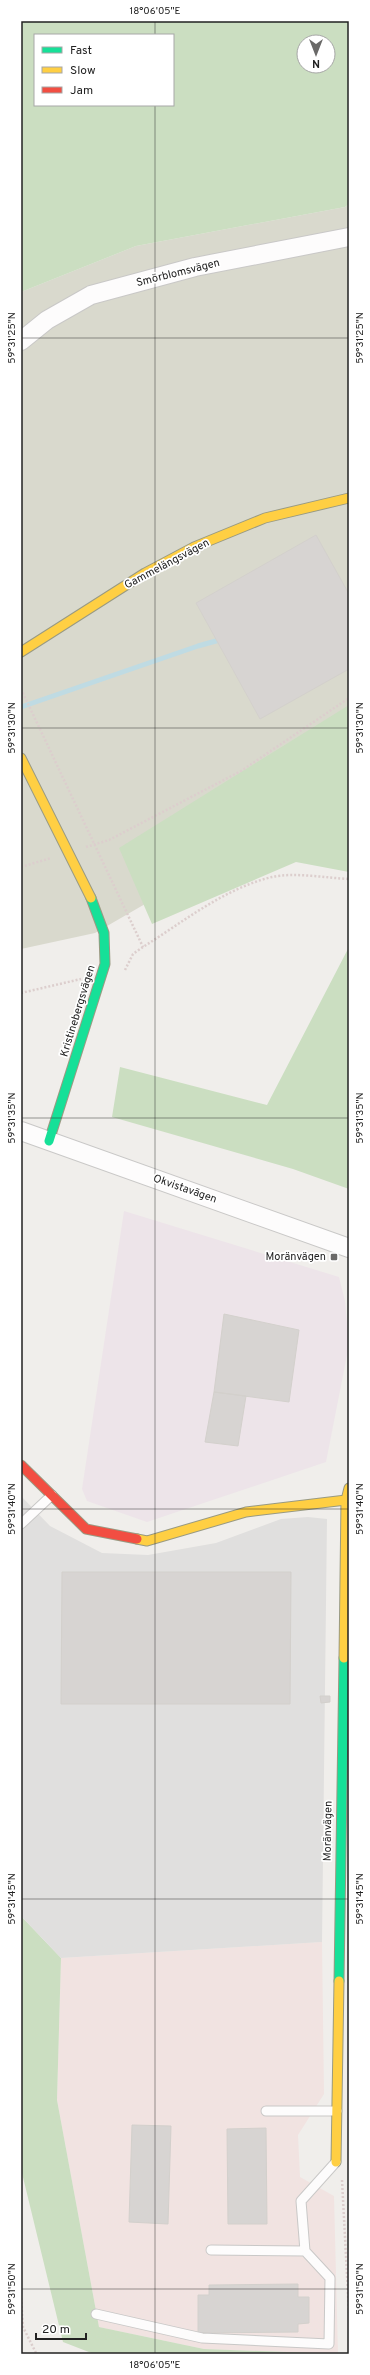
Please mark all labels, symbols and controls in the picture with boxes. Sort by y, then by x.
text: 18°06'05"E [129,5,181,18]
legend [34,34,174,106]
north arrow [296,34,336,74]
text: Fast [70,43,92,59]
text: N [312,56,320,70]
text: Slow [70,63,96,79]
text: Jam [70,83,93,99]
street label: Smörblomsvägen [135,256,221,290]
text: 59°31'25"N [6,312,19,364]
text: 59°31'25"N [354,312,367,364]
street label: Gammelängsvägen [122,536,212,592]
text: 59°31'30"N [6,702,19,754]
text: 59°31'30"N [354,702,367,754]
street label: Kristinebergsvägen [57,963,99,1059]
text: 59°31'35"N [6,1092,19,1144]
text: 59°31'35"N [354,1092,367,1144]
street label: Okvistavägen [151,1172,219,1206]
place label: Moränvägen [265,1250,326,1264]
marker: Moränvägen [329,1252,339,1262]
text: 59°31'40"N [6,1483,19,1535]
text: 59°31'40"N [354,1483,367,1535]
street label: Moränvägen [320,1801,336,1861]
text: 59°31'45"N [6,1873,19,1925]
text: 59°31'45"N [354,1873,367,1925]
text: 59°31'50"N [6,2263,19,2315]
text: 59°31'50"N [354,2263,367,2315]
scale bar [36,2315,86,2341]
text: 20 m [42,2322,70,2338]
text: 18°06'05"E [129,2359,181,2372]

